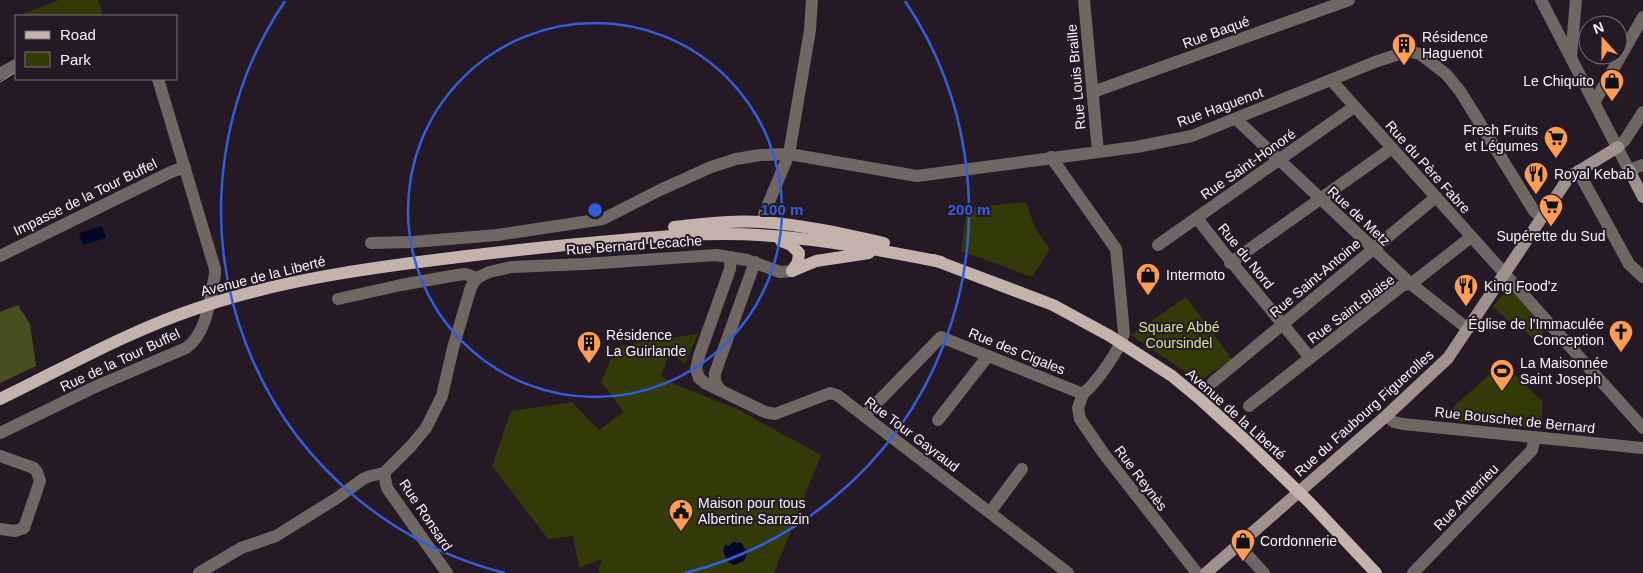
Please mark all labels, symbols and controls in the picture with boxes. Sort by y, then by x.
street label: Rue Baqué [1180,12,1252,51]
legend [15,15,178,80]
north arrow [1578,15,1628,65]
text: N [1591,19,1606,37]
street label: Rue Louis Braille [1063,23,1089,130]
text: Road [60,26,96,43]
place label: Résidence Haguenot [1422,29,1488,61]
building icon: Résidence Haguenot [1391,32,1417,66]
text: Park [60,51,91,68]
shop icon: Le Chiquito [1599,68,1625,102]
place label: Le Chiquito [1523,73,1594,89]
street label: Rue Haguenot [1175,84,1265,130]
street label: Rue du Père Fabre [1382,117,1474,217]
place label: Fresh Fruits et Légumes [1463,122,1538,154]
street label: Rue Saint-Honoré [1198,125,1299,203]
supermarket icon: Fresh Fruits et Légumes [1543,125,1569,159]
street label: Impasse de la Tour Buffel [11,155,159,239]
restaurant icon: Royal Kebab [1523,161,1549,195]
place label: Royal Kebab [1554,166,1634,182]
street label: Rue de Metz [1325,183,1393,249]
supermarket icon: Supérette du Sud [1538,193,1564,227]
centre of rings [586,201,604,219]
text: 100 m [761,201,803,218]
text: 200 m [948,201,990,218]
street label: Rue du Nord [1215,220,1277,292]
place label: Supérette du Sud [1497,228,1605,244]
street label: Rue Bernard Lecache [566,232,703,258]
street label: Rue Saint-Antoine [1266,235,1364,321]
street label: Avenue de la Liberté [199,253,327,299]
shop icon: Intermoto [1135,262,1161,296]
place label: Intermoto [1166,267,1225,283]
street label: Rue Saint-Blaise [1305,271,1398,347]
restaurant icon: King Food'z [1453,273,1479,307]
place label: King Food'z [1484,278,1558,294]
place label: Église de l'Immaculée Conception [1468,316,1604,348]
park label: Square Abbé Coursindel [1139,319,1220,351]
church icon: Église de l'Immaculée Conception [1608,319,1634,353]
street label: Rue des Cigales [966,324,1068,378]
street label: Rue de la Tour Buffel [58,325,182,395]
place label: Résidence La Guirlande [606,327,686,359]
building icon: Résidence La Guirlande [576,330,602,364]
street label: Rue du Faubourg Figuerolles [1291,346,1437,480]
place label: La Maisonnée Saint Joseph [1520,355,1608,387]
sports icon: La Maisonnée Saint Joseph [1489,358,1515,392]
street label: Avenue de la Liberté [1183,365,1289,463]
street label: Rue Tour Gayraud [862,393,962,475]
street label: Rue Bouschet de Bernard [1434,404,1596,436]
street label: Rue Reynès [1111,442,1171,514]
street label: Rue Anterrieu [1431,461,1501,533]
street label: Rue Ronsard [396,476,456,554]
place label: Maison pour tous Albertine Sarrazin [698,495,809,527]
public building icon: Maison pour tous Albertine Sarrazin [668,498,694,532]
shop icon: Cordonnerie [1230,528,1256,562]
place label: Cordonnerie [1260,533,1337,549]

